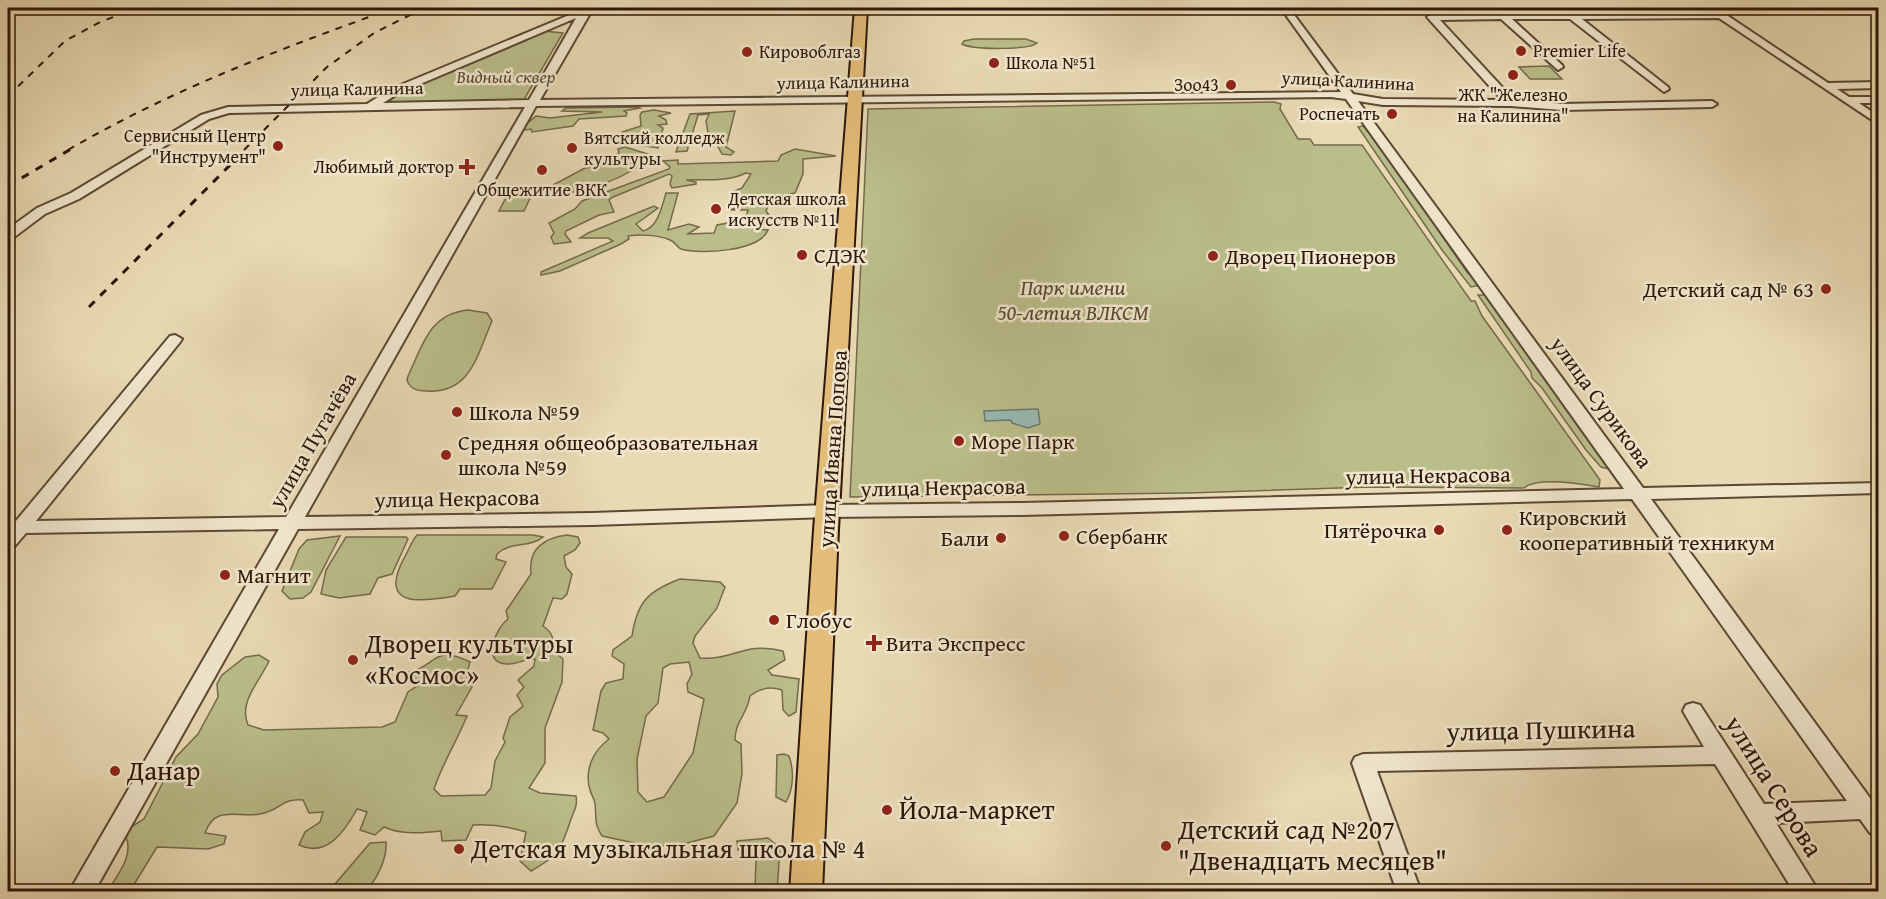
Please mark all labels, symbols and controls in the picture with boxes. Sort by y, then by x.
place label: Premier Life [1533,37,1626,64]
place label: Кировоблгаз [759,38,861,65]
marker: Premier Life [1514,44,1528,58]
marker: Кировоблгаз [740,45,754,59]
place label: Школа №51 [1006,49,1096,76]
marker: Школа №51 [987,56,1001,70]
park label: Видный сквер [455,63,556,90]
street label: улица Калинина [1280,63,1416,97]
street label: улица Калинина [775,67,910,96]
marker: ЖК "Железно на Калинина" [1506,68,1520,82]
place label: Зоо43 [1174,71,1219,98]
street label: улица Калинина [289,74,424,103]
marker: Зоо43 [1224,78,1238,92]
place label: ЖК "Железно на Калинина" [1457,81,1569,129]
place label: Роспечать [1299,100,1380,127]
marker: Роспечать [1385,107,1399,121]
place label: Сервисный Центр "Инструмент" [124,122,266,170]
place label: Вятский колледж культуры [584,124,725,172]
marker: Сервисный Центр "Инструмент" [271,139,285,153]
marker: Вятский колледж культуры [565,141,579,155]
place label: Любимый доктор [314,153,454,180]
marker: Любимый доктор [458,158,476,176]
marker: Общежитие ВКК [535,163,549,177]
place label: Общежитие ВКК [477,176,607,203]
place label: Детская школа искусств №11 [727,185,847,233]
marker: Детская школа искусств №11 [709,202,723,216]
place label: СДЭК [814,239,867,271]
place label: Дворец Пионеров [1224,240,1396,272]
marker: СДЭК [795,248,809,262]
marker: Дворец Пионеров [1206,249,1220,263]
park label: Парк имени 50-летия ВЛКСМ [998,271,1150,328]
place label: Детский сад № 63 [1642,273,1814,305]
marker: Детский сад № 63 [1819,282,1833,296]
street label: улица Сурикова [1543,329,1661,475]
street label: улица Ивана Попова [809,348,855,550]
street label: улица Пугачёва [259,365,364,515]
place label: Школа №59 [469,396,580,428]
marker: Школа №59 [450,405,464,419]
place label: Море Парк [971,425,1075,457]
place label: Средняя общеобразовательная школа №59 [458,426,758,483]
marker: Море Парк [952,434,966,448]
marker: Средняя общеобразовательная школа №59 [439,448,453,462]
street label: улица Некрасова [1344,458,1511,492]
street label: улица Некрасова [859,470,1026,504]
street label: улица Некрасова [373,481,540,515]
place label: Кировский кооперативный техникум [1519,501,1775,558]
place label: Пятёрочка [1324,514,1428,546]
place label: Сбербанк [1076,520,1168,552]
place label: Бали [941,522,989,554]
marker: Пятёрочка [1432,523,1446,537]
marker: Кировский кооперативный техникум [1500,523,1514,537]
marker: Сбербанк [1057,529,1071,543]
marker: Бали [994,531,1008,545]
place label: Магнит [237,559,311,591]
marker: Магнит [218,568,232,582]
place label: Глобус [786,604,852,636]
marker: Глобус [767,613,781,627]
place label: Дворец культуры «Космос» [364,623,574,694]
place label: Вита Экспресс [886,627,1026,659]
marker: Вита Экспресс [867,636,881,650]
marker: Дворец культуры «Космос» [346,653,360,667]
street label: улица Серова [1715,706,1834,864]
street label: улица Пушкина [1445,707,1636,751]
place label: Данар [126,750,200,790]
marker: Данар [108,764,122,778]
place label: Йола-маркет [899,789,1055,829]
marker: Йола-маркет [880,803,894,817]
place label: Детский сад №207 "Двенадцать месяцев" [1177,809,1447,880]
place label: Детская музыкальная школа № 4 [470,828,865,868]
marker: Детский сад №207 "Двенадцать месяцев" [1159,839,1173,853]
marker: Детская музыкальная школа № 4 [452,842,466,856]

